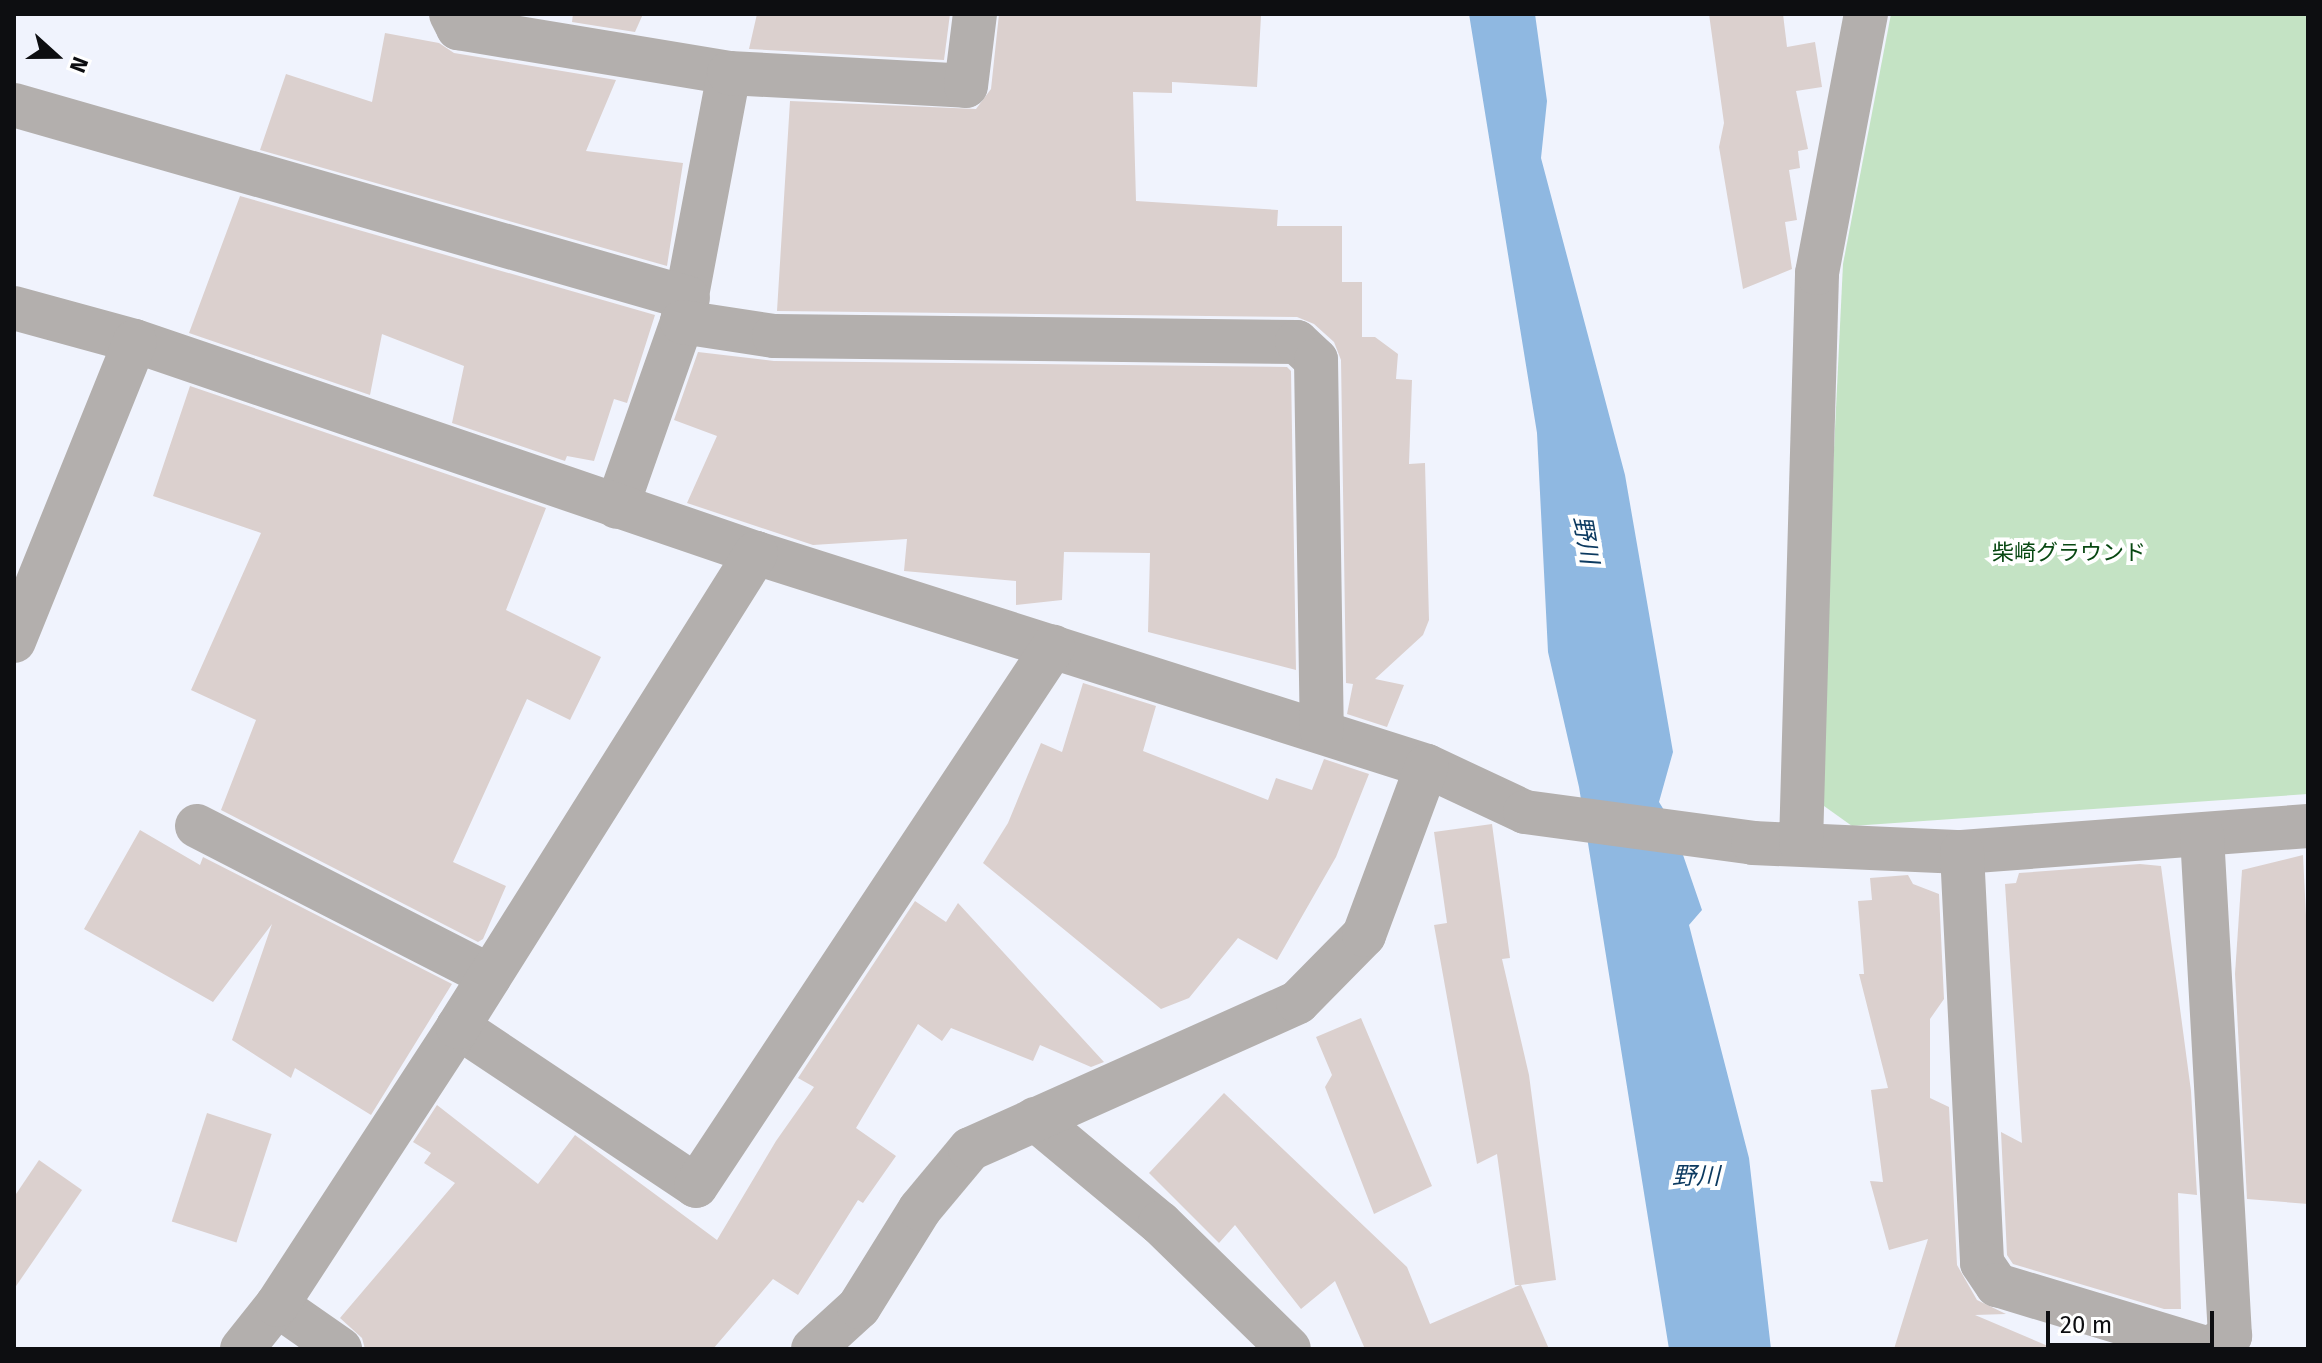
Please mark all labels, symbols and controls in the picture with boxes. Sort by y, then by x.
north arrow [16,16,96,96]
text: N [64,53,94,76]
water label: 野川 [1567,514,1603,566]
park label: 柴崎グラウンド [1992,540,2146,566]
water label: 野川 [1672,1163,1720,1191]
scale bar [2050,1295,2218,1345]
text: 20 m [2060,1311,2112,1339]

